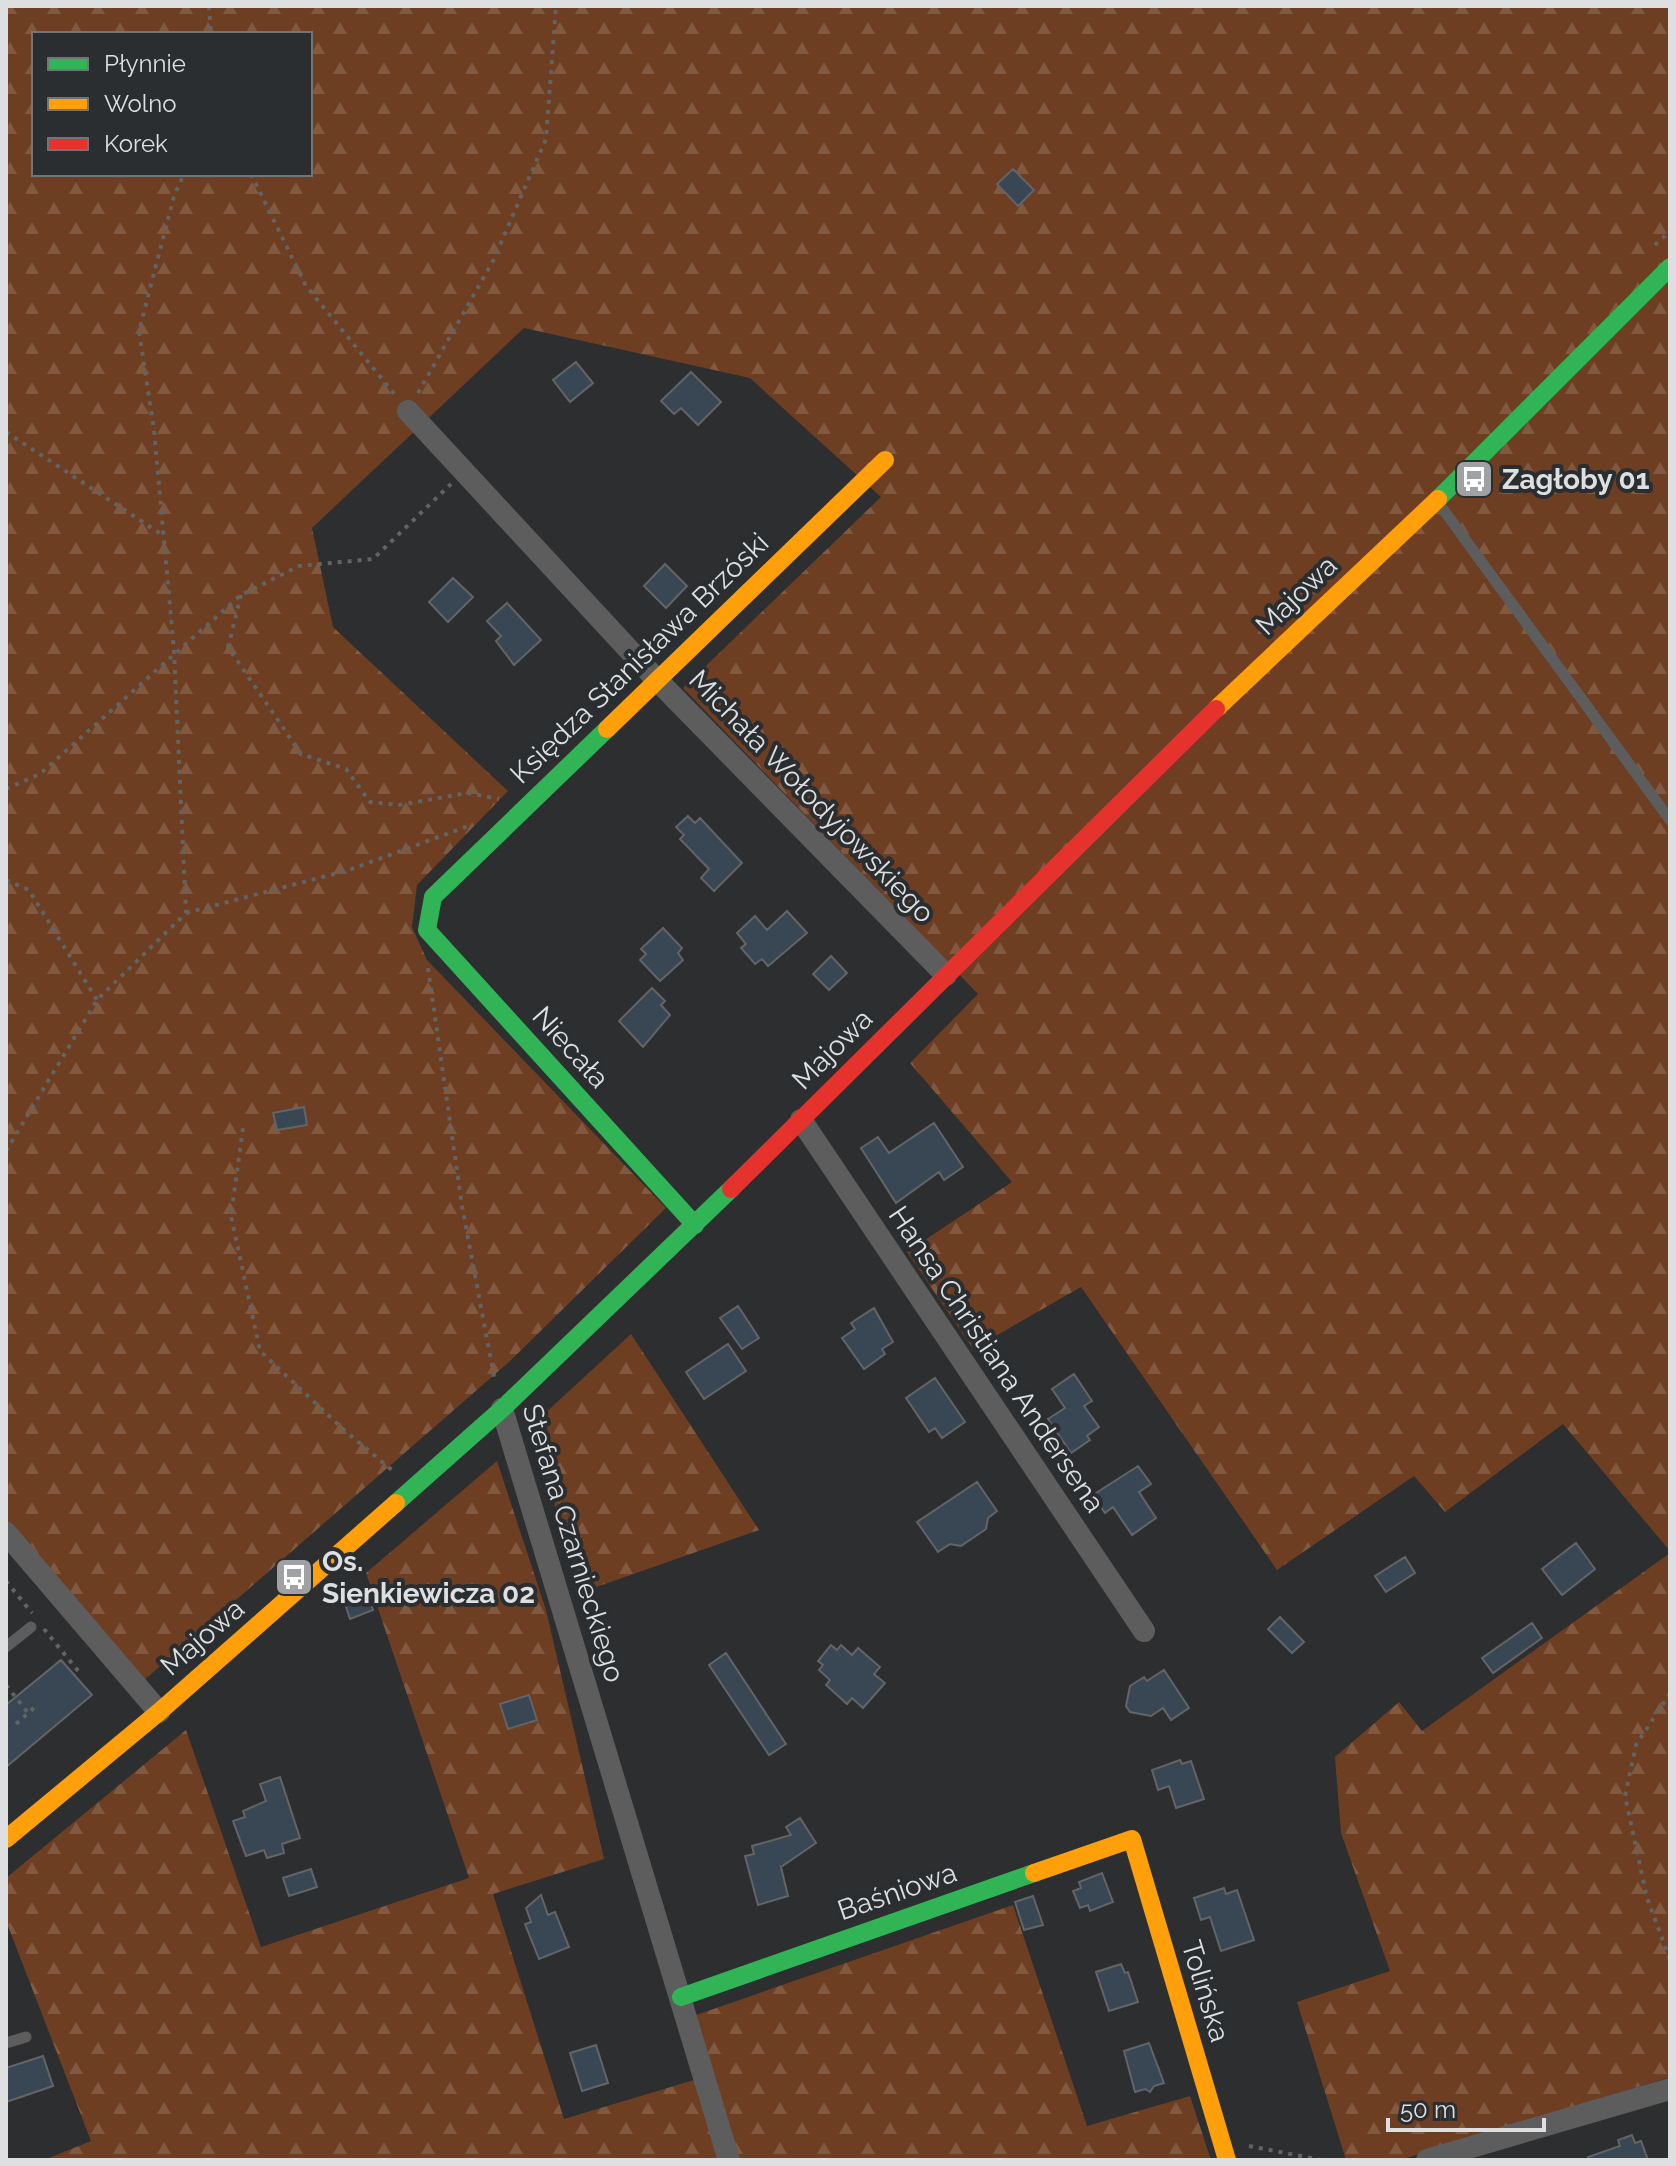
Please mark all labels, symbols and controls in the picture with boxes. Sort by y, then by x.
legend [32,32,312,176]
text: Płynnie [104,49,186,78]
text: Wolno [104,89,177,118]
text: Korek [104,129,168,158]
bus stop icon: Zagłoby 01 [1453,458,1495,500]
place label: Zagłoby 01 [1502,463,1650,496]
street label: Księdza Stanisława Brzóski [503,526,775,790]
street label: Majowa [1249,549,1344,642]
street label: Michała Wołodyjowskiego [682,663,941,930]
street label: Niecała [526,1000,616,1095]
street label: Majowa [785,1002,879,1096]
street label: Hansa Christiana Andersena [882,1200,1112,1519]
street label: Stefana Czarnieckiego [515,1400,632,1686]
place label: Os. Sienkiewicza 02 [322,1545,535,1610]
bus stop icon: Os. Sienkiewicza 02 [273,1556,315,1598]
street label: Majowa [154,1592,251,1683]
street label: Baśniowa [833,1856,961,1927]
street label: Tolińska [1175,1936,1237,2046]
scale bar [1388,2082,1544,2132]
text: 50 m [1400,2095,1456,2124]

